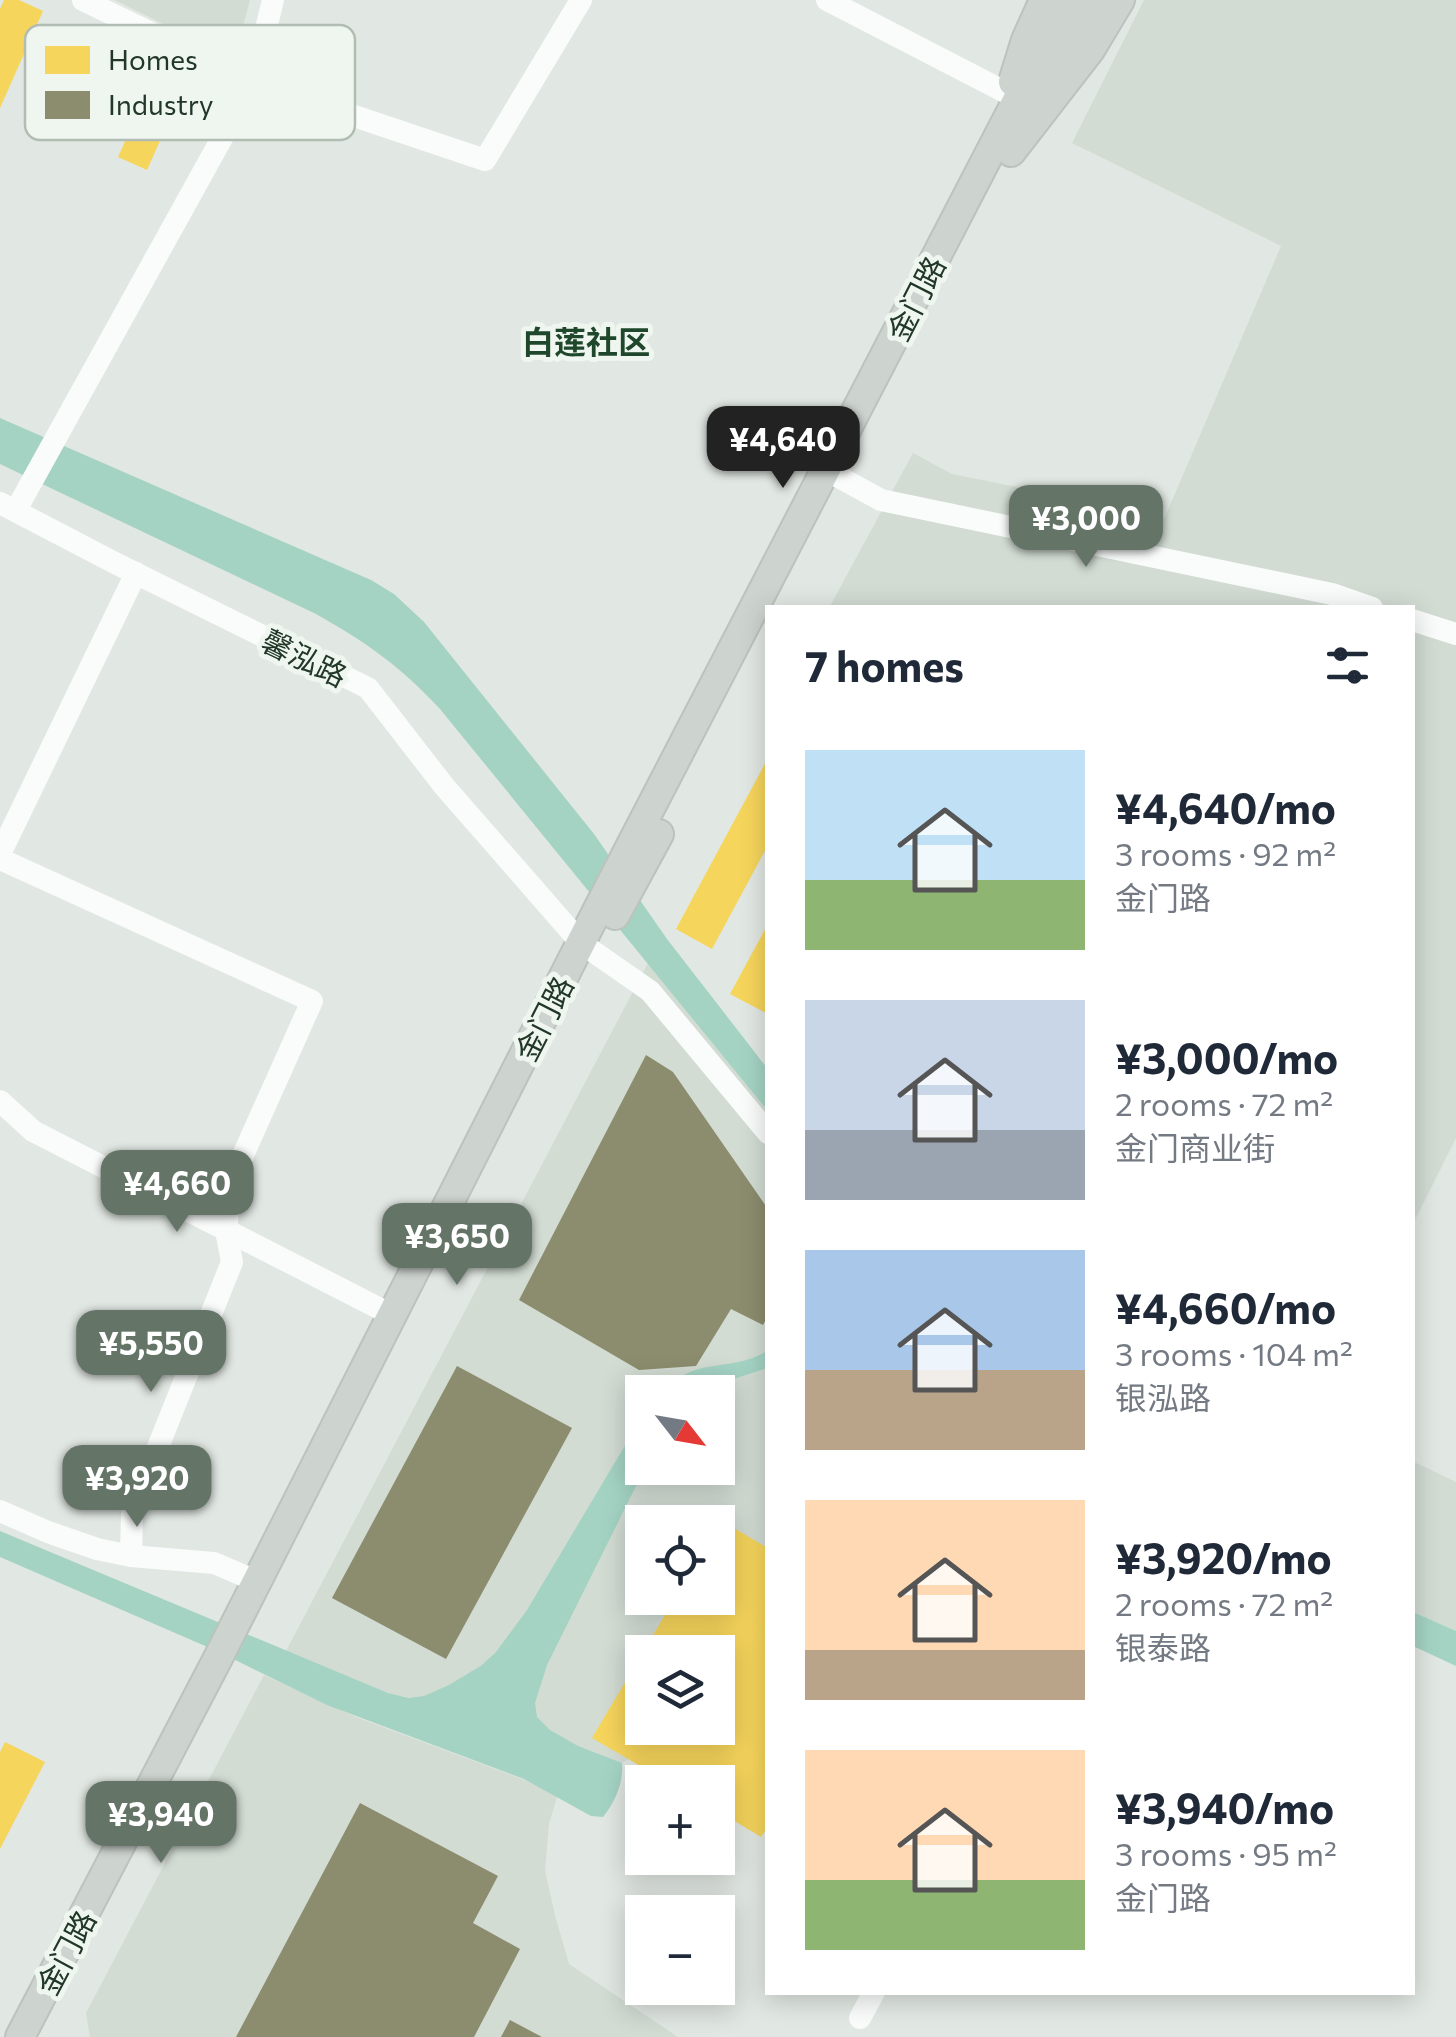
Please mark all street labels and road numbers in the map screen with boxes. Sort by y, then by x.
street label: 金门路 [878,250,952,346]
street label: 馨泓路 [256,621,354,693]
street label: 金门路 [506,970,580,1066]
street label: 金门路 [28,1904,102,2000]

